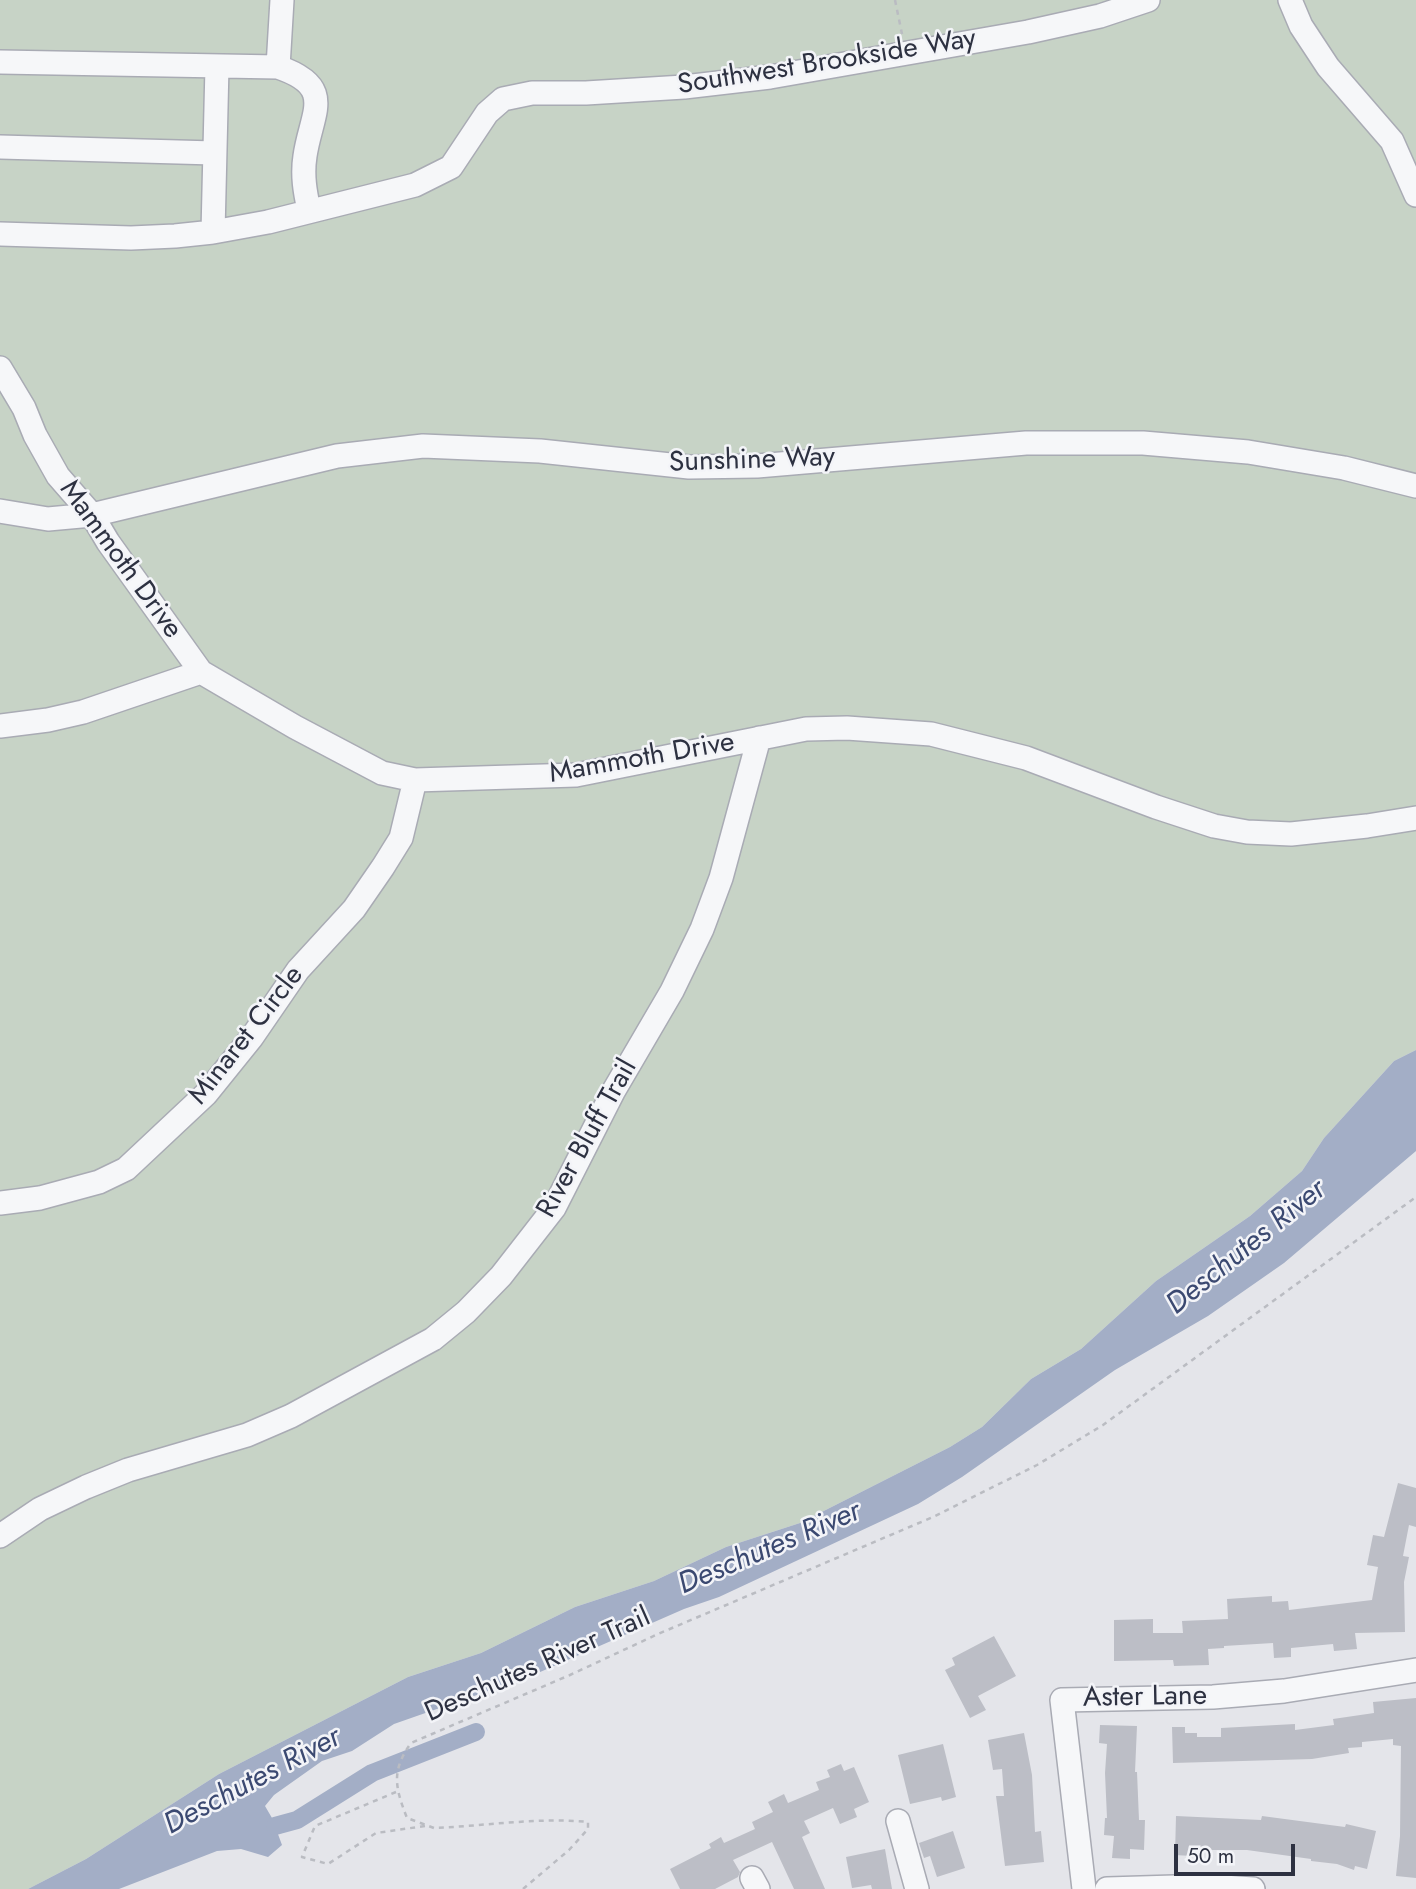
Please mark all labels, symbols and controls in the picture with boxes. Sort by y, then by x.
street label: Southwest Brookside Way [675,23,979,103]
street label: Sunshine Way [668,441,836,481]
street label: Mammoth Drive [51,474,189,646]
street label: Mammoth Drive [547,726,737,792]
street label: Minaret Circle [182,960,312,1112]
street label: River Bluff Trail [531,1054,645,1224]
water label: Deschutes River [1160,1173,1334,1323]
water label: Deschutes River [673,1494,867,1604]
street label: Deschutes River Trail [420,1601,656,1731]
street label: Aster Lane [1083,1680,1207,1716]
water label: Deschutes River [158,1720,348,1844]
scale bar [1178,1829,1299,1873]
text: 50 m [1187,1841,1234,1871]

